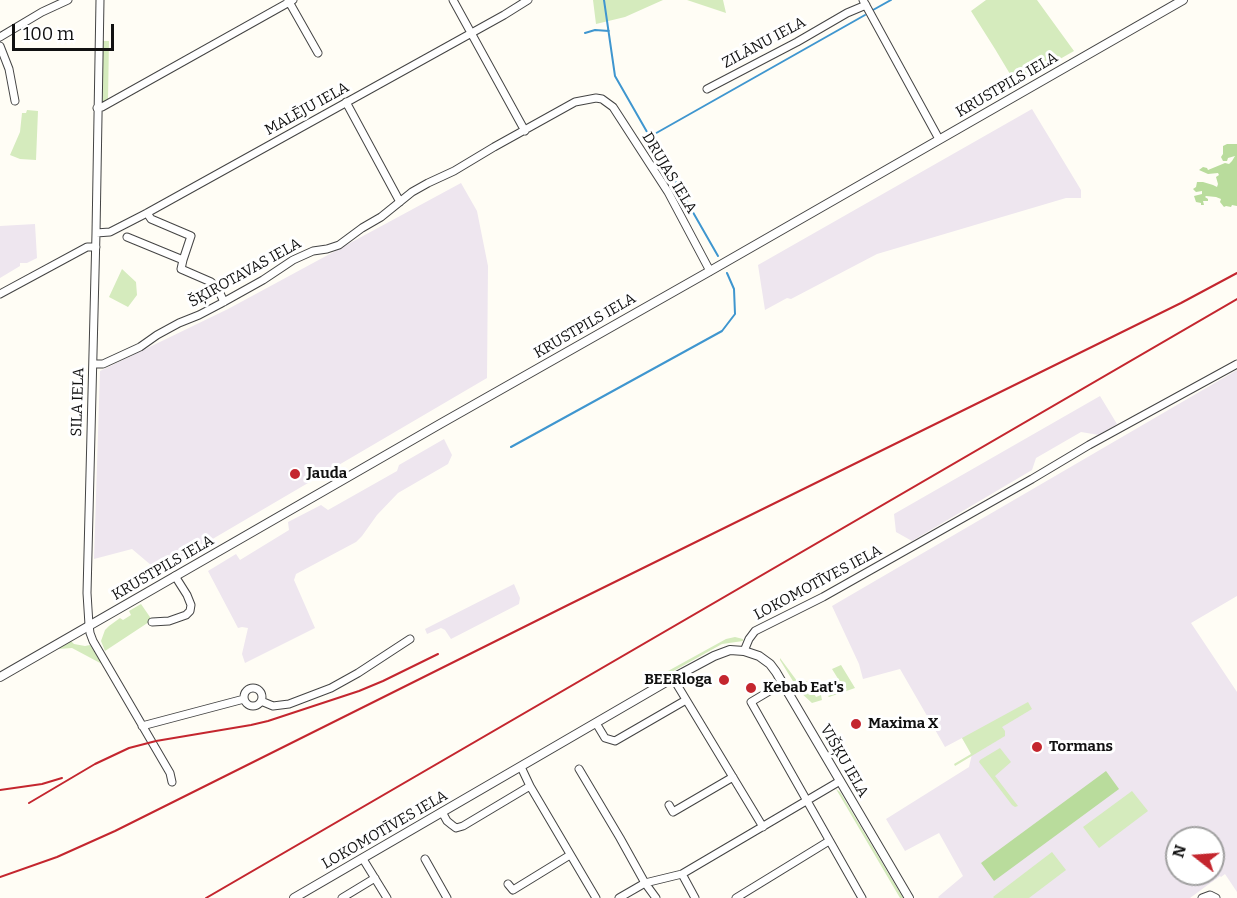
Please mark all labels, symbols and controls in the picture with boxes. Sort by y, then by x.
scale bar [15,12,117,50]
street label: ZILĀNU IELA [719,13,809,73]
text: 100 m [23,23,74,45]
street label: KRUSTPILS IELA [953,49,1061,121]
street label: MALĒJU IELA [262,79,352,139]
street label: DRUJAS IELA [638,129,700,217]
street label: ŠĶIROTAVAS IELA [186,235,304,311]
street label: KRUSTPILS IELA [531,290,639,362]
street label: SILA IELA [68,367,88,437]
place label: Jauda [307,465,347,483]
marker: Jauda [288,467,302,481]
street label: KRUSTPILS IELA [109,532,217,604]
street label: LOKOMOTĪVES IELA [751,542,885,624]
place label: BEERloga [644,671,712,689]
marker: BEERloga [717,673,731,687]
place label: Kebab Eat's [763,679,844,697]
marker: Kebab Eat's [744,681,758,695]
place label: Maxima X [868,715,939,733]
marker: Maxima X [849,717,863,731]
street label: VIŠĶU IELA [816,721,872,801]
place label: Tormans [1049,738,1113,756]
marker: Tormans [1030,740,1044,754]
street label: LOKOMOTĪVES IELA [319,787,451,873]
north arrow [1165,826,1225,886]
text: N [1168,842,1190,860]

